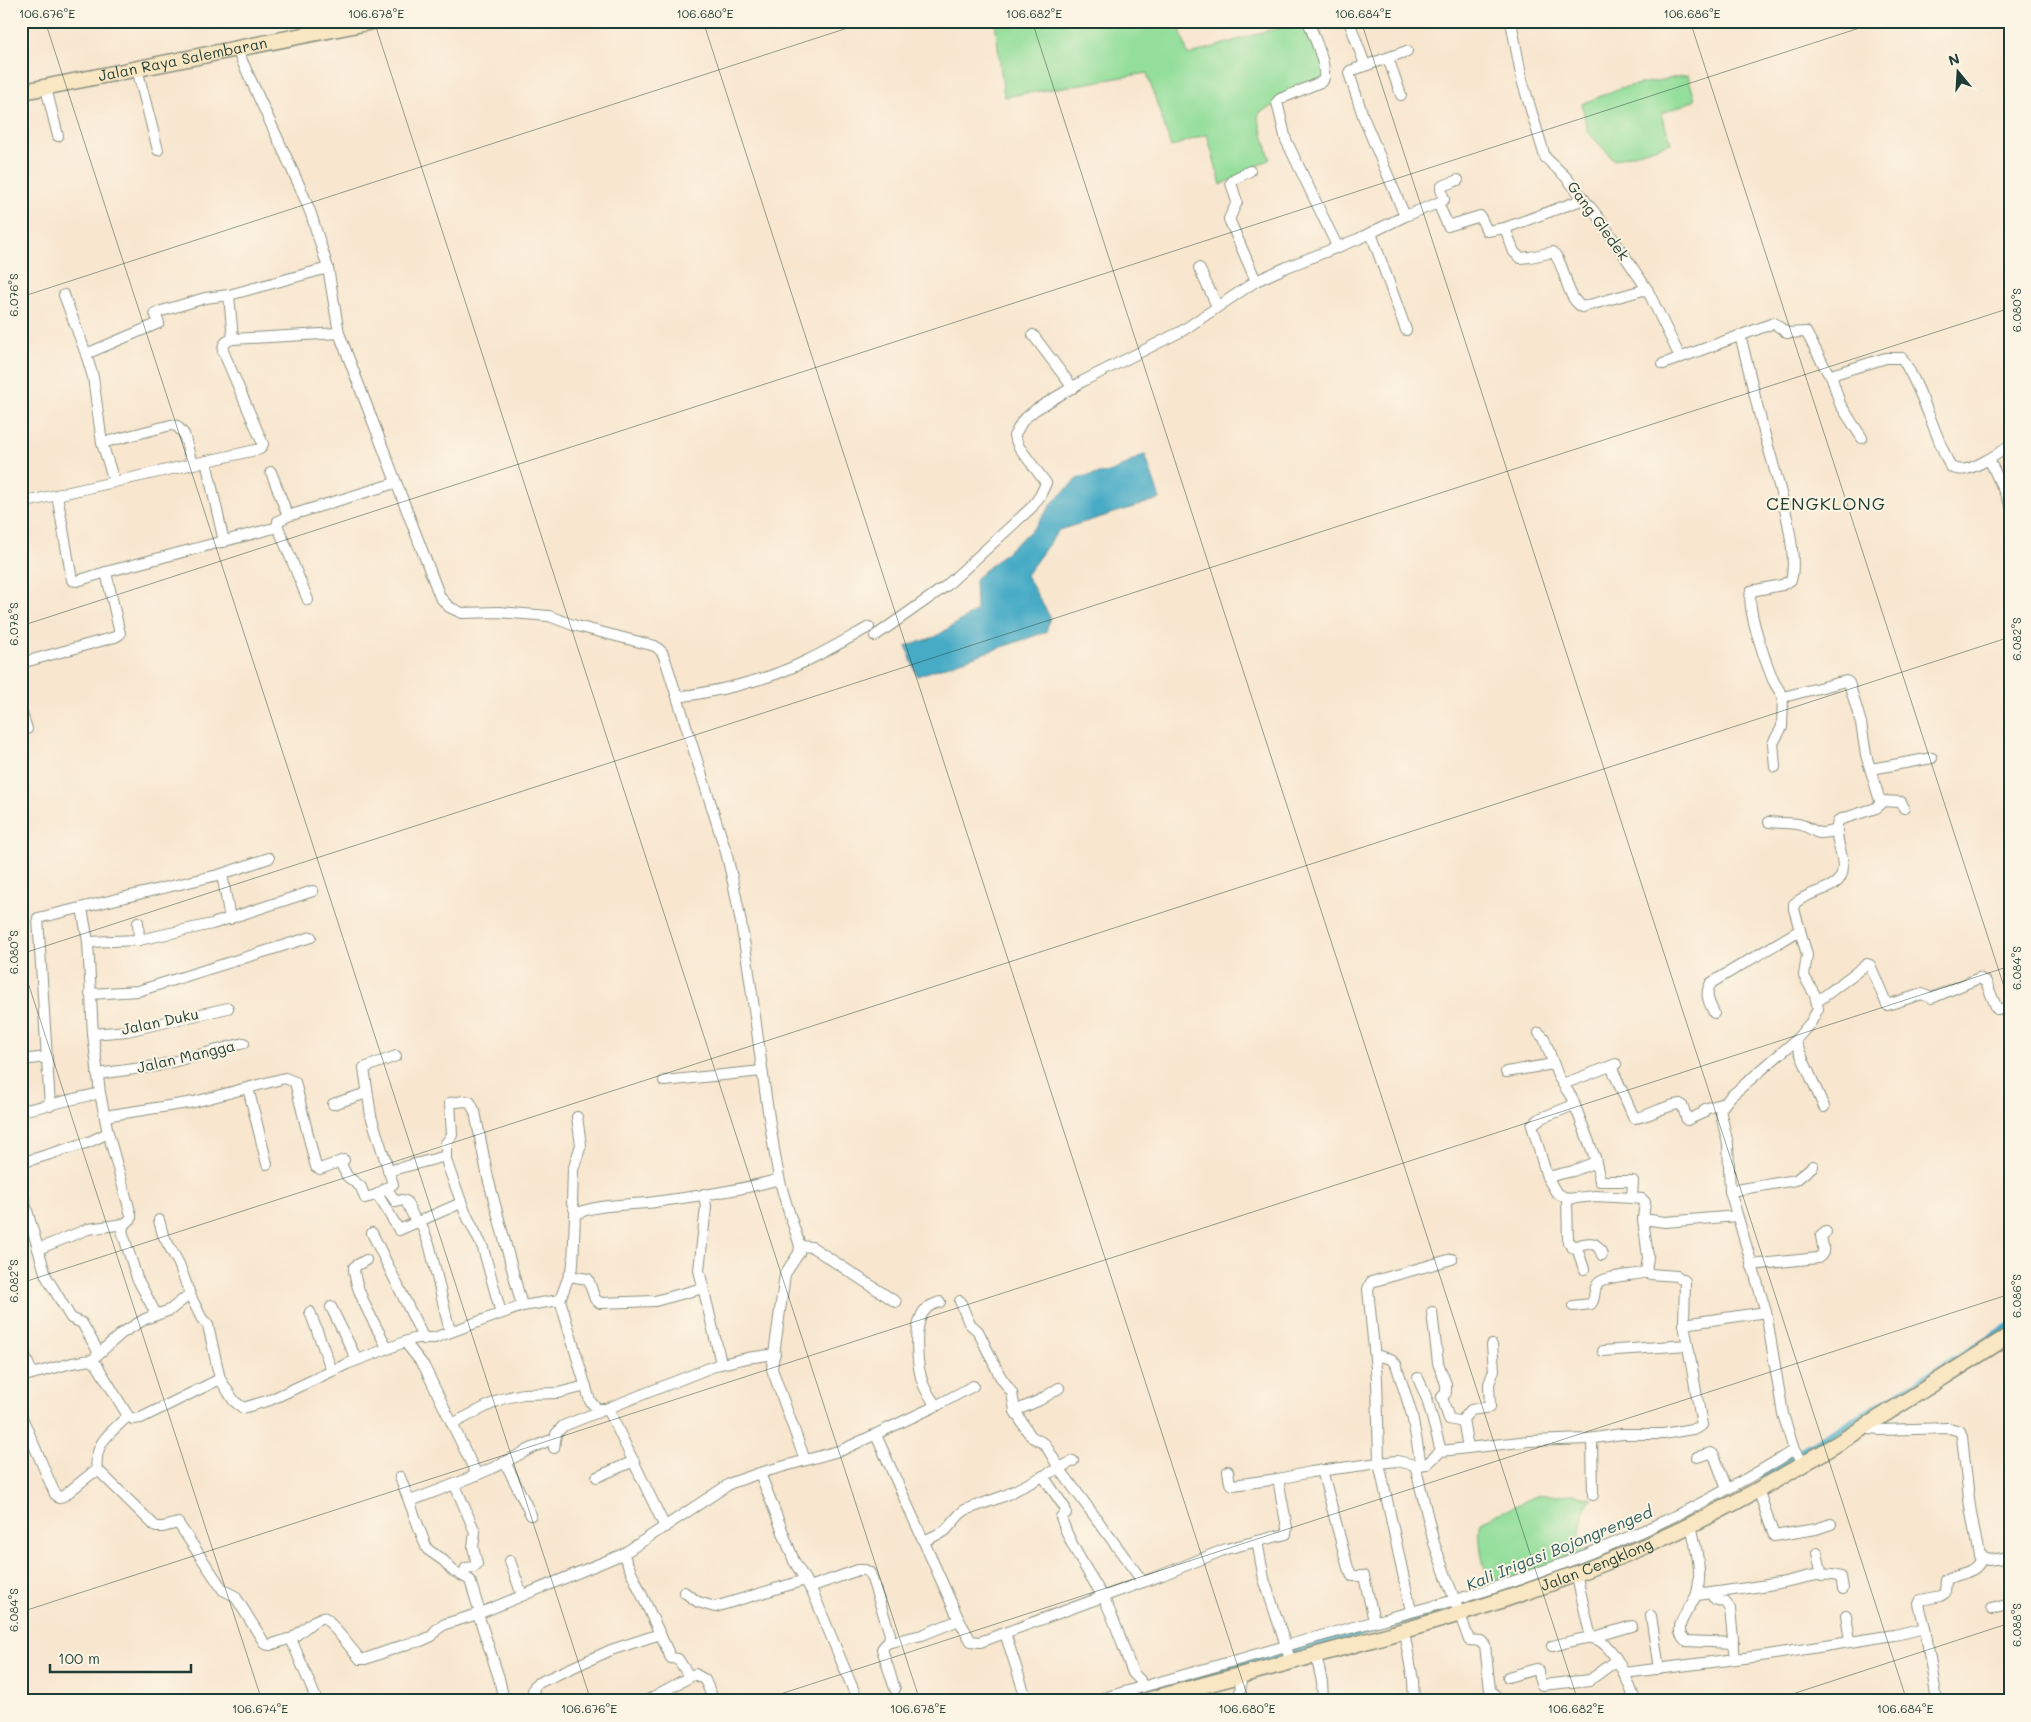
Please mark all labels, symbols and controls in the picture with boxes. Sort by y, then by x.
text: 106.676°E [19,5,75,21]
text: 106.678°E [348,5,404,21]
text: 106.680°E [677,5,734,21]
text: 106.682°E [1006,5,1062,21]
text: 106.684°E [1335,5,1391,21]
text: 106.686°E [1664,5,1721,21]
street label: Jalan Raya Salembaran [96,32,269,85]
north arrow [1934,48,1984,98]
text: N [1946,48,1962,70]
street label: Gang Gledek [1563,177,1634,264]
text: 6.076°S [5,273,21,317]
text: 6.080°S [2008,288,2024,332]
district label: CENGKLONG [1766,491,1886,515]
text: 6.078°S [5,602,21,646]
text: 6.082°S [2008,617,2024,661]
text: 6.080°S [5,930,21,974]
text: 6.084°S [2008,946,2024,990]
street label: Jalan Duku [119,1003,200,1039]
street label: Jalan Mangga [135,1035,237,1077]
text: 6.082°S [5,1259,21,1303]
text: 6.086°S [2008,1274,2024,1318]
water label: Kali Irigasi Bojongrenged [1463,1500,1656,1595]
street label: Jalan Cengklong [1538,1533,1656,1595]
text: 6.084°S [5,1588,21,1632]
text: 6.088°S [2008,1603,2024,1647]
scale bar [50,1642,191,1674]
text: 100 m [58,1648,100,1668]
text: 106.674°E [232,1700,288,1716]
text: 106.676°E [561,1700,617,1716]
text: 106.678°E [890,1700,946,1716]
text: 106.680°E [1219,1700,1276,1716]
text: 106.682°E [1548,1700,1604,1716]
text: 106.684°E [1877,1700,1933,1716]

